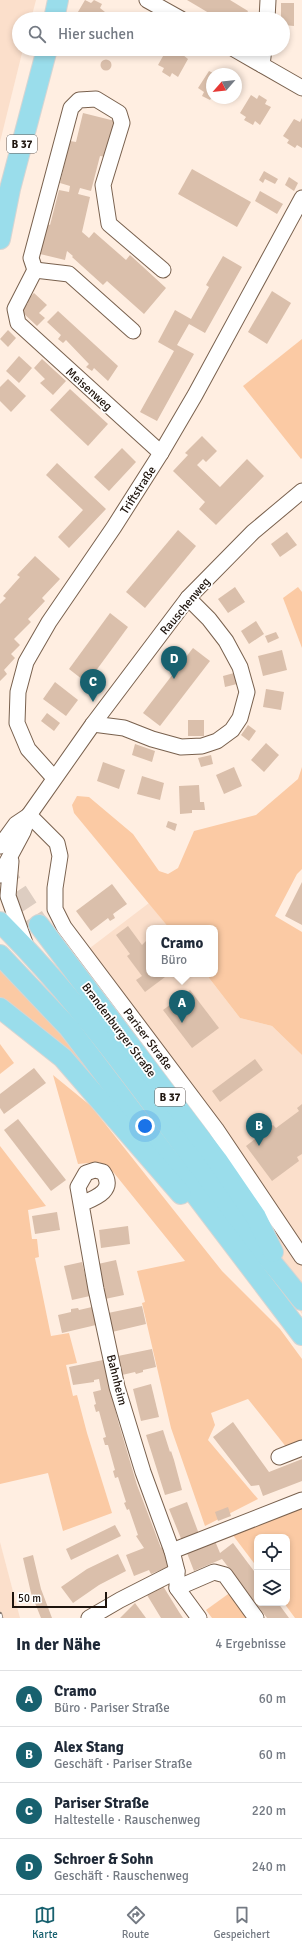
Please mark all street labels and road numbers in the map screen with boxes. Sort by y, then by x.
road number: B 37 [7,135,37,153]
street label: Meisenweg [62,365,115,414]
street label: Triftstraße [117,463,160,517]
street label: Rauschenweg [157,575,214,638]
street label: Brandenburger Straße [78,980,159,1080]
street label: Pariser Straße [119,1005,176,1073]
road number: B 37 [155,1088,185,1106]
street label: Bahnheim [103,1353,130,1407]

